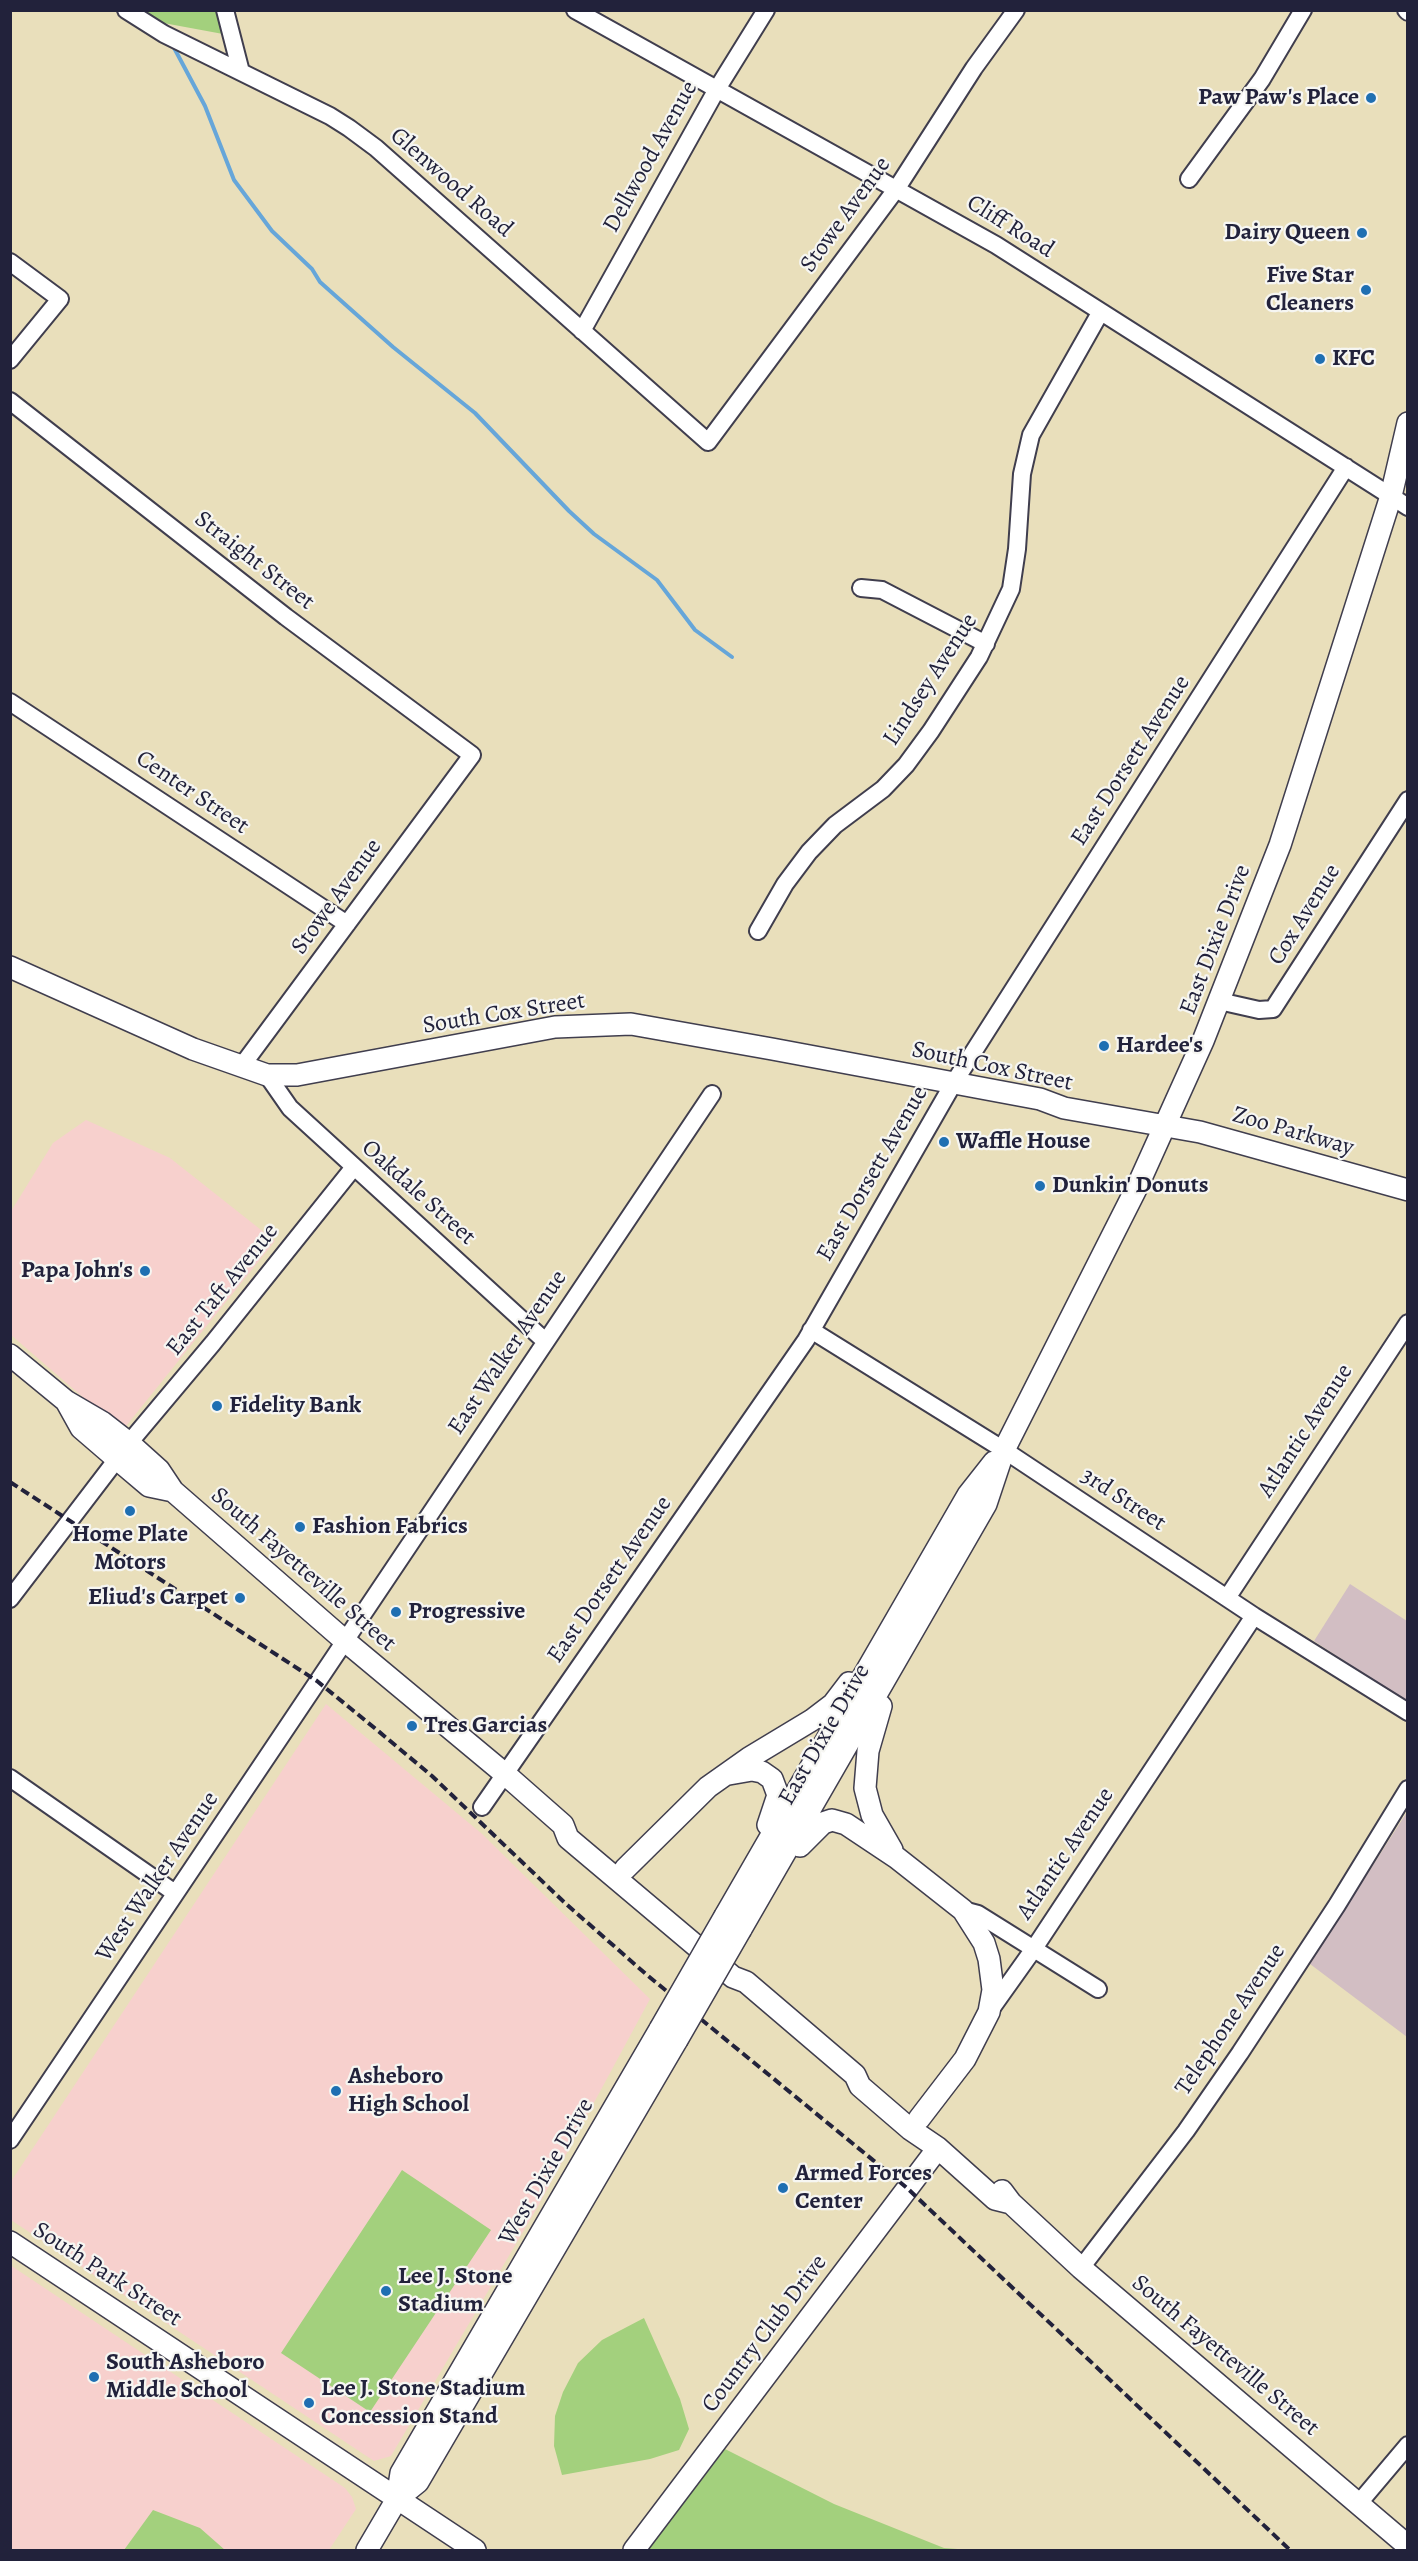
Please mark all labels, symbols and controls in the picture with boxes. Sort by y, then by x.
street label: Dellwood Avenue [597,76,705,238]
place label: Paw Paw's Place [1198,84,1359,112]
marker: Paw Paw's Place [1364,91,1378,105]
street label: Glenwood Road [384,122,518,244]
street label: Stowe Avenue [794,152,898,278]
street label: Cliff Road [961,189,1059,265]
place label: Dairy Queen [1224,219,1350,247]
marker: Dairy Queen [1355,226,1369,240]
place label: Five Star Cleaners [1266,262,1354,318]
marker: Five Star Cleaners [1359,283,1373,297]
place label: KFC [1332,345,1375,373]
marker: KFC [1313,352,1327,366]
street label: Straight Street [188,505,320,617]
street label: Lindsey Avenue [877,608,985,752]
street label: East Dorsett Avenue [1065,670,1197,852]
street label: Center Street [130,745,254,841]
street label: Stowe Avenue [285,834,389,960]
street label: Cox Avenue [1263,859,1347,971]
street label: East Dixie Drive [1174,861,1258,1019]
street label: South Cox Street [421,987,587,1041]
place label: Hardee's [1116,1032,1203,1060]
street label: South Cox Street [909,1036,1075,1098]
marker: Hardee's [1097,1039,1111,1053]
street label: East Dorsett Avenue [811,1081,935,1267]
street label: Zoo Parkway [1229,1101,1357,1163]
place label: Waffle House [956,1128,1090,1156]
street label: Oakdale Street [355,1134,481,1252]
marker: Waffle House [937,1135,951,1149]
place label: Dunkin' Donuts [1052,1172,1208,1200]
marker: Dunkin' Donuts [1033,1179,1047,1193]
street label: East Taft Avenue [161,1218,285,1362]
place label: Papa John's [21,1257,133,1285]
marker: Papa John's [138,1264,152,1278]
street label: East Walker Avenue [442,1265,574,1441]
street label: Atlantic Avenue [1252,1359,1360,1503]
place label: Fidelity Bank [229,1392,361,1420]
marker: Fidelity Bank [210,1399,224,1413]
street label: 3rd Street [1075,1462,1171,1538]
street label: South Fayetteville Street [205,1482,401,1658]
street label: East Dorsett Avenue [542,1491,678,1669]
marker: Home Plate Motors [123,1504,137,1518]
place label: Fashion Fabrics [312,1513,468,1541]
marker: Fashion Fabrics [293,1520,307,1534]
place label: Home Plate Motors [72,1521,188,1577]
place label: Eliud's Carpet [88,1584,228,1612]
marker: Eliud's Carpet [233,1591,247,1605]
place label: Progressive [408,1598,525,1626]
marker: Progressive [389,1605,403,1619]
street label: East Dixie Drive [773,1659,877,1811]
place label: Tres Garcias [424,1712,547,1740]
marker: Tres Garcias [405,1719,419,1733]
street label: Atlantic Avenue [1011,1782,1121,1926]
street label: West Walker Avenue [90,1787,226,1967]
street label: Telephone Avenue [1170,1939,1292,2101]
place label: Asheboro High School [348,2063,469,2119]
marker: Asheboro High School [329,2084,343,2098]
street label: West Dixie Drive [493,2093,601,2251]
place label: Armed Forces Center [795,2160,932,2216]
marker: Armed Forces Center [776,2181,790,2195]
street label: South Park Street [27,2216,187,2334]
street label: Country Club Drive [696,2249,834,2419]
place label: Lee J. Stone Stadium [398,2263,513,2319]
street label: South Fayetteville Street [1125,2269,1325,2443]
marker: Lee J. Stone Stadium [379,2284,393,2298]
place label: South Asheboro Middle School [106,2349,265,2405]
marker: South Asheboro Middle School [87,2370,101,2384]
place label: Lee J. Stone Stadium Concession Stand [321,2375,525,2431]
marker: Lee J. Stone Stadium Concession Stand [302,2396,316,2410]

